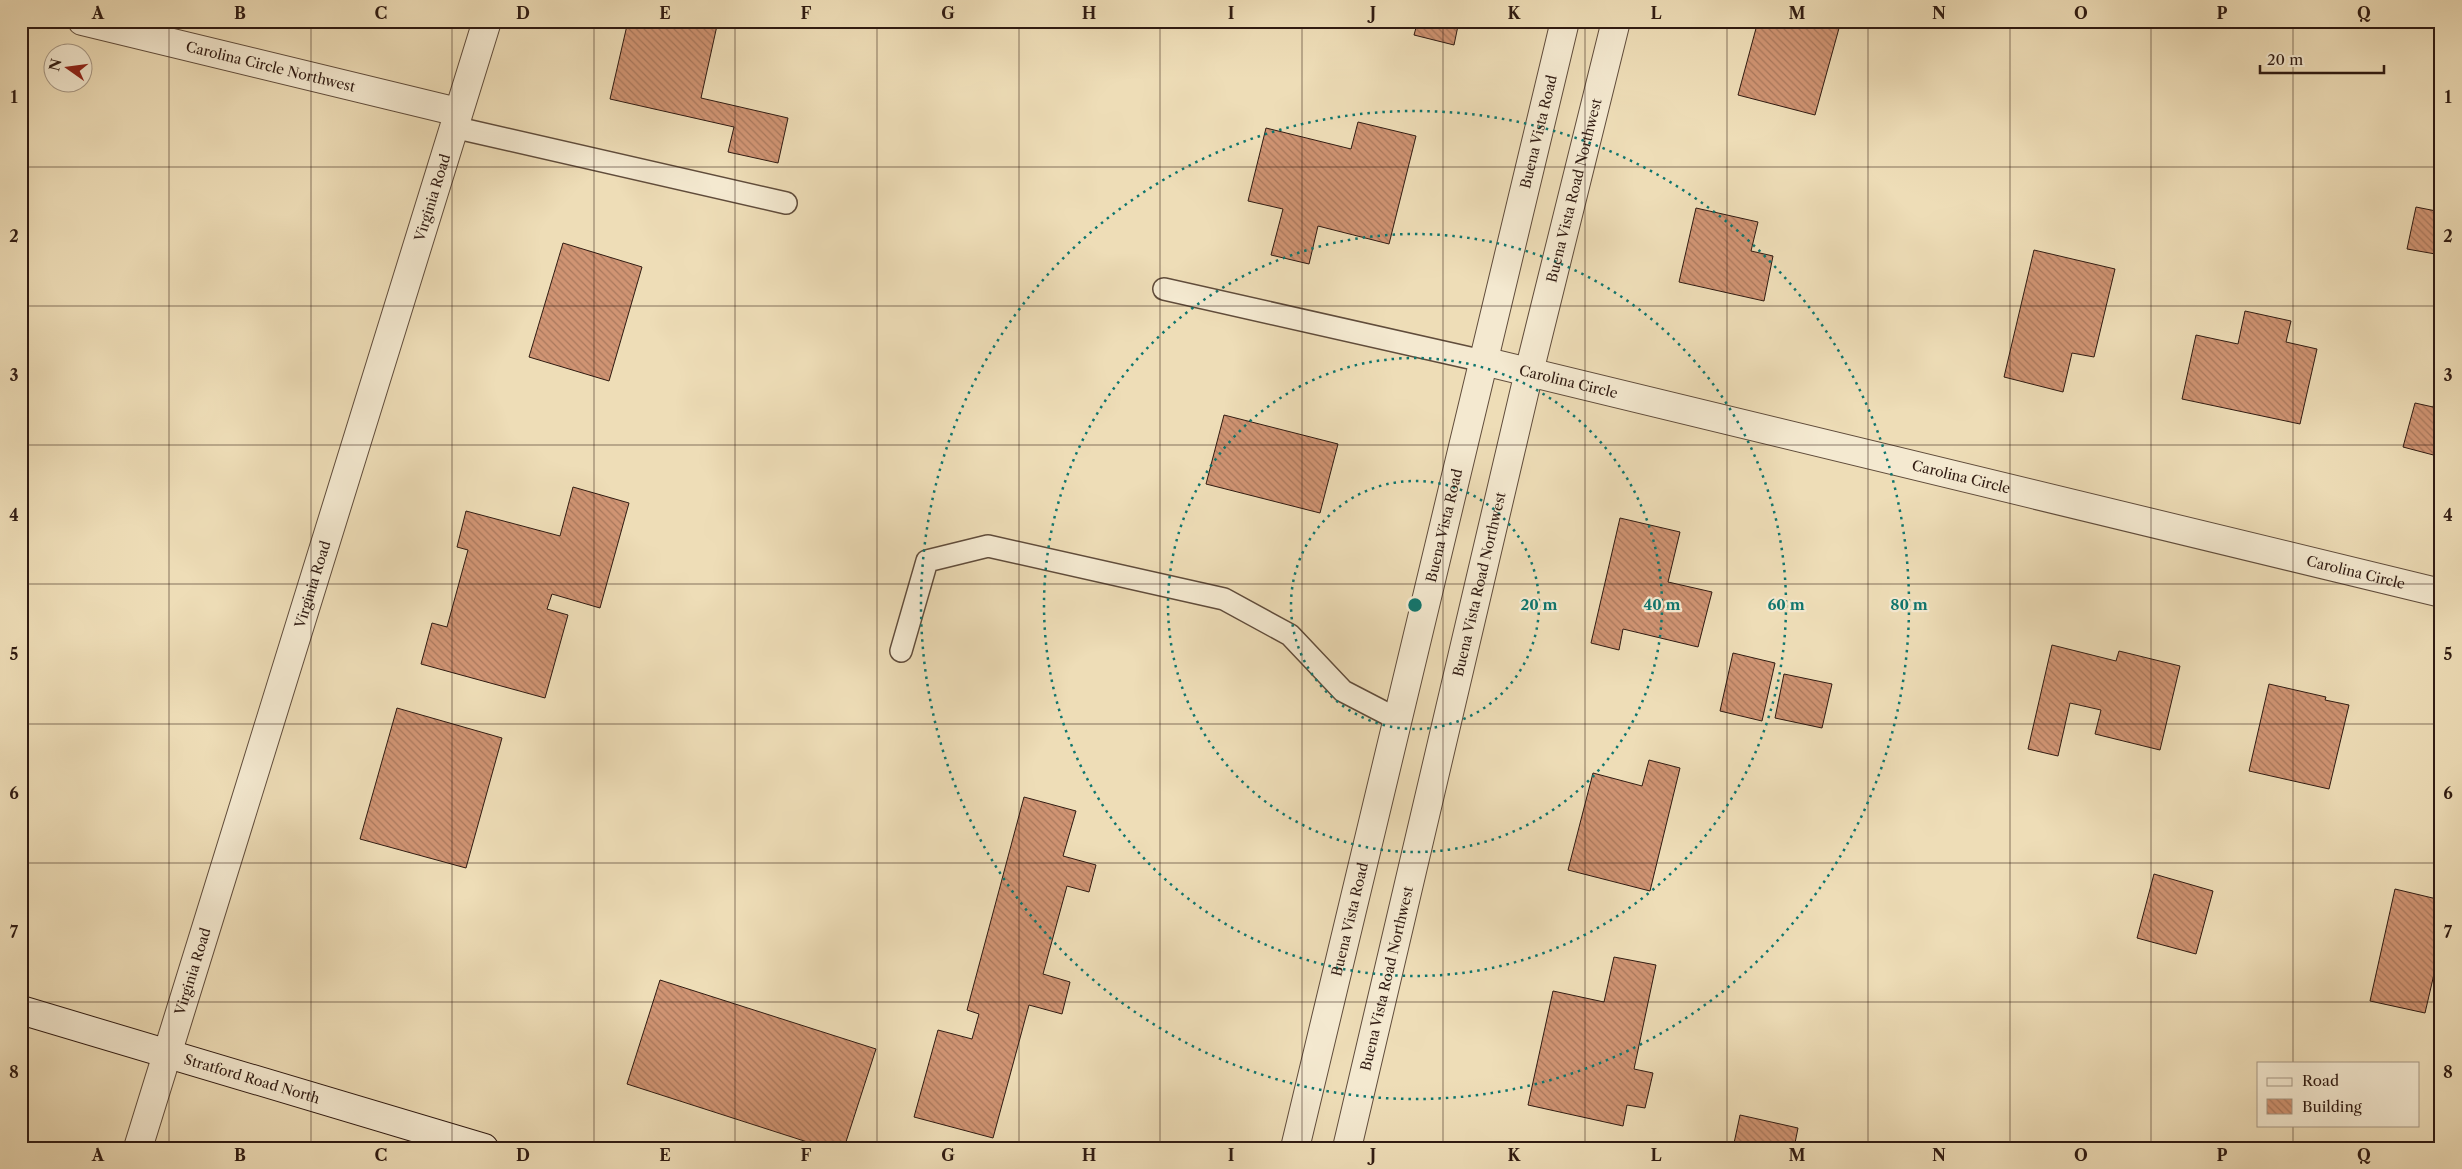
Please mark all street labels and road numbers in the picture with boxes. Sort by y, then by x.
street label: Carolina Circle Northwest [184,37,357,96]
street label: Buena Vista Road [1516,73,1561,190]
street label: Buena Vista Road Northwest [1542,96,1605,285]
street label: Virginia Road [410,151,454,244]
street label: Carolina Circle [1517,361,1620,402]
street label: Carolina Circle [1910,456,2012,497]
street label: Buena Vista Road [1422,466,1467,584]
street label: Buena Vista Road Northwest [1449,490,1510,678]
street label: Virginia Road [290,538,335,631]
street label: Carolina Circle [2305,552,2407,593]
street label: Buena Vista Road [1327,860,1372,978]
street label: Buena Vista Road Northwest [1356,884,1417,1073]
street label: Virginia Road [170,925,215,1018]
street label: Stratford Road North [182,1050,322,1108]

